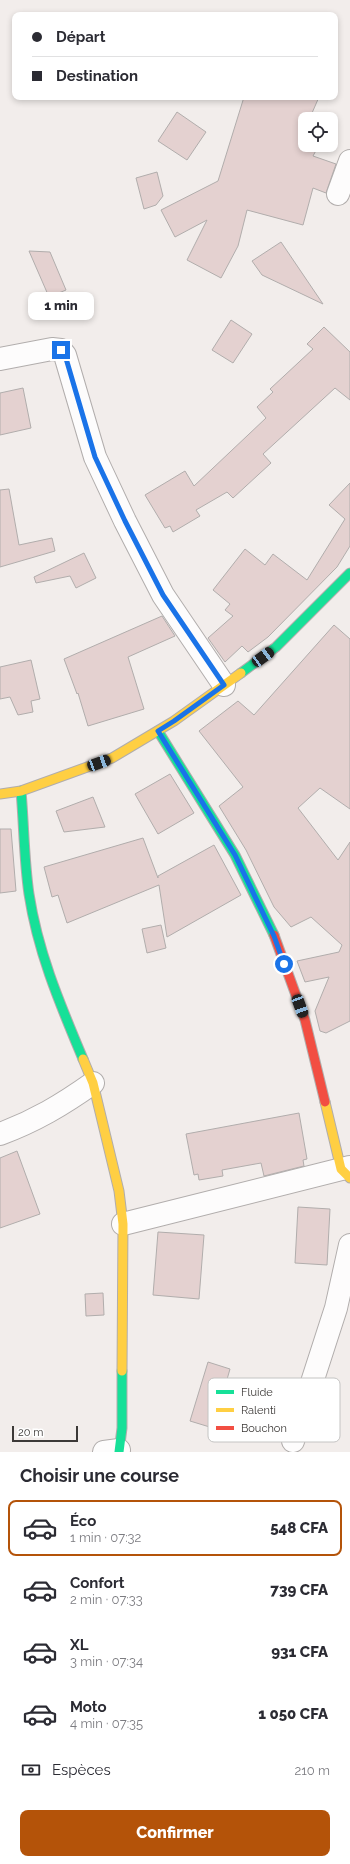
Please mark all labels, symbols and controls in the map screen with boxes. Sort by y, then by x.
text: Départ [56,28,105,46]
text: Destination [56,67,138,85]
map controls [298,112,338,152]
button: locate [298,112,338,152]
callout: 1 min [28,292,94,320]
text: 1 min [44,298,78,313]
route end [52,341,70,359]
car [250,645,276,669]
car [86,753,112,773]
route start [275,955,293,973]
car [290,993,310,1019]
legend [208,1378,340,1442]
text: Fluide [241,1386,273,1399]
text: Ralenti [241,1404,276,1417]
text: Bouchon [241,1422,287,1435]
scale bar [12,1424,78,1443]
text: 20 m [18,1426,43,1439]
text: Choisir une course [20,1465,179,1486]
icon: car [22,1510,58,1546]
text: Éco [70,1512,96,1530]
text: 548 CFA [270,1519,328,1537]
text: 1 min · 07:32 [70,1530,141,1545]
icon: car [22,1572,58,1608]
text: Confort [70,1574,124,1592]
text: 739 CFA [270,1581,328,1599]
text: 2 min · 07:33 [70,1592,143,1607]
icon: car [22,1634,58,1670]
text: XL [70,1636,88,1654]
text: 931 CFA [271,1643,328,1661]
text: 3 min · 07:34 [70,1654,143,1669]
icon: car [22,1696,58,1732]
text: Moto [70,1698,107,1716]
text: 1 050 CFA [258,1705,328,1723]
text: 4 min · 07:35 [70,1716,143,1731]
icon: cash [20,1759,42,1781]
text: Espèces [52,1761,111,1779]
text: 210 m [294,1763,330,1778]
button: Confirmer [20,1810,330,1856]

